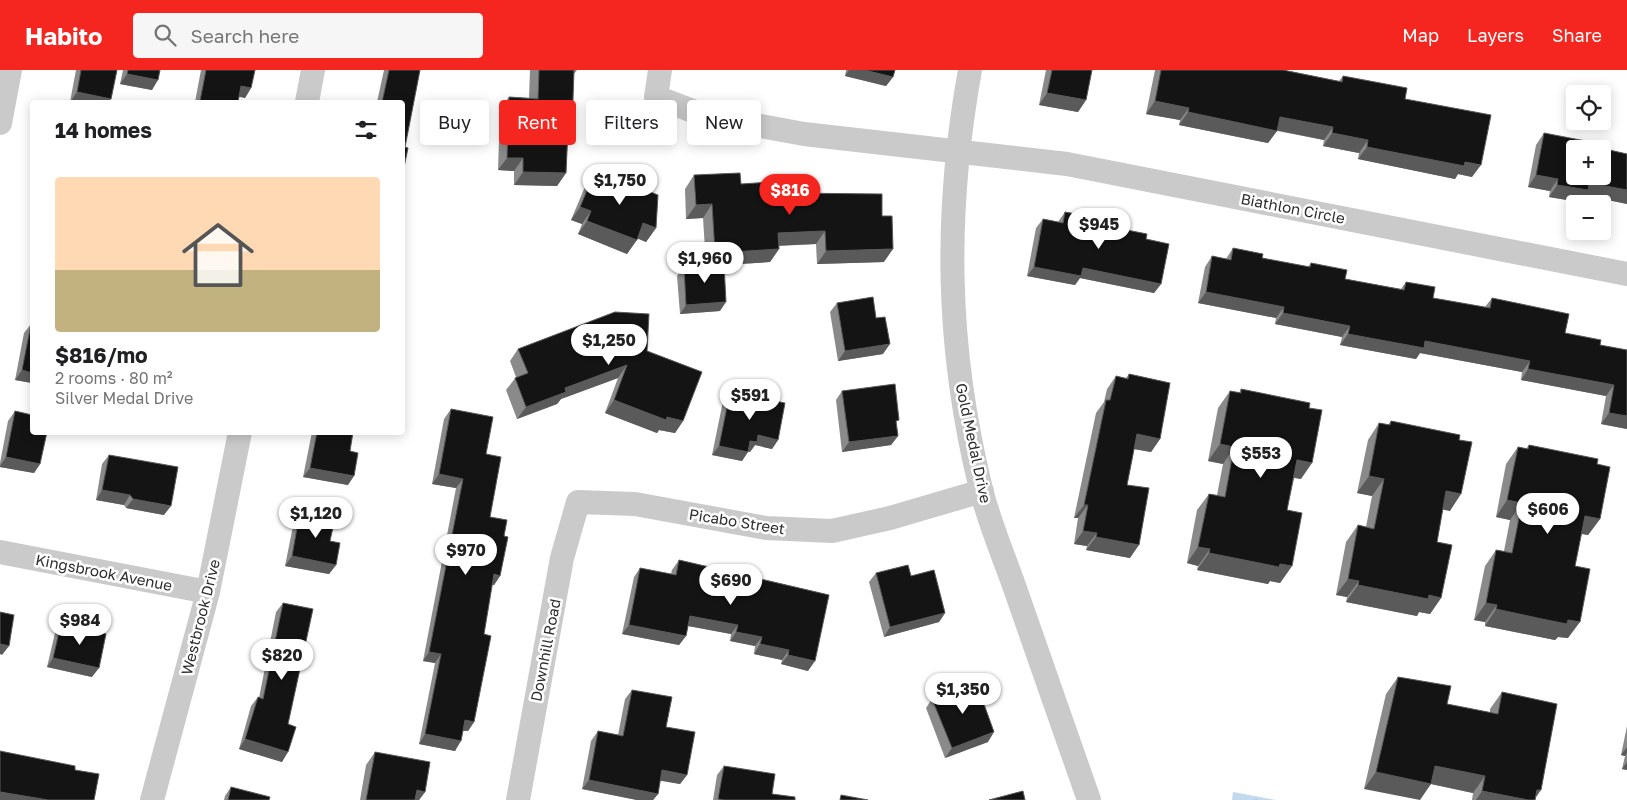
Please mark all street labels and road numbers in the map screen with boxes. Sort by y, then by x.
street label: Biathlon Circle [1239,189,1347,227]
street label: Gold Medal Drive [952,381,996,505]
street label: Picabo Street [688,505,786,537]
street label: Kingsbrook Avenue [34,550,174,594]
street label: Westbrook Drive [177,557,223,677]
street label: Downhill Road [526,597,564,703]

